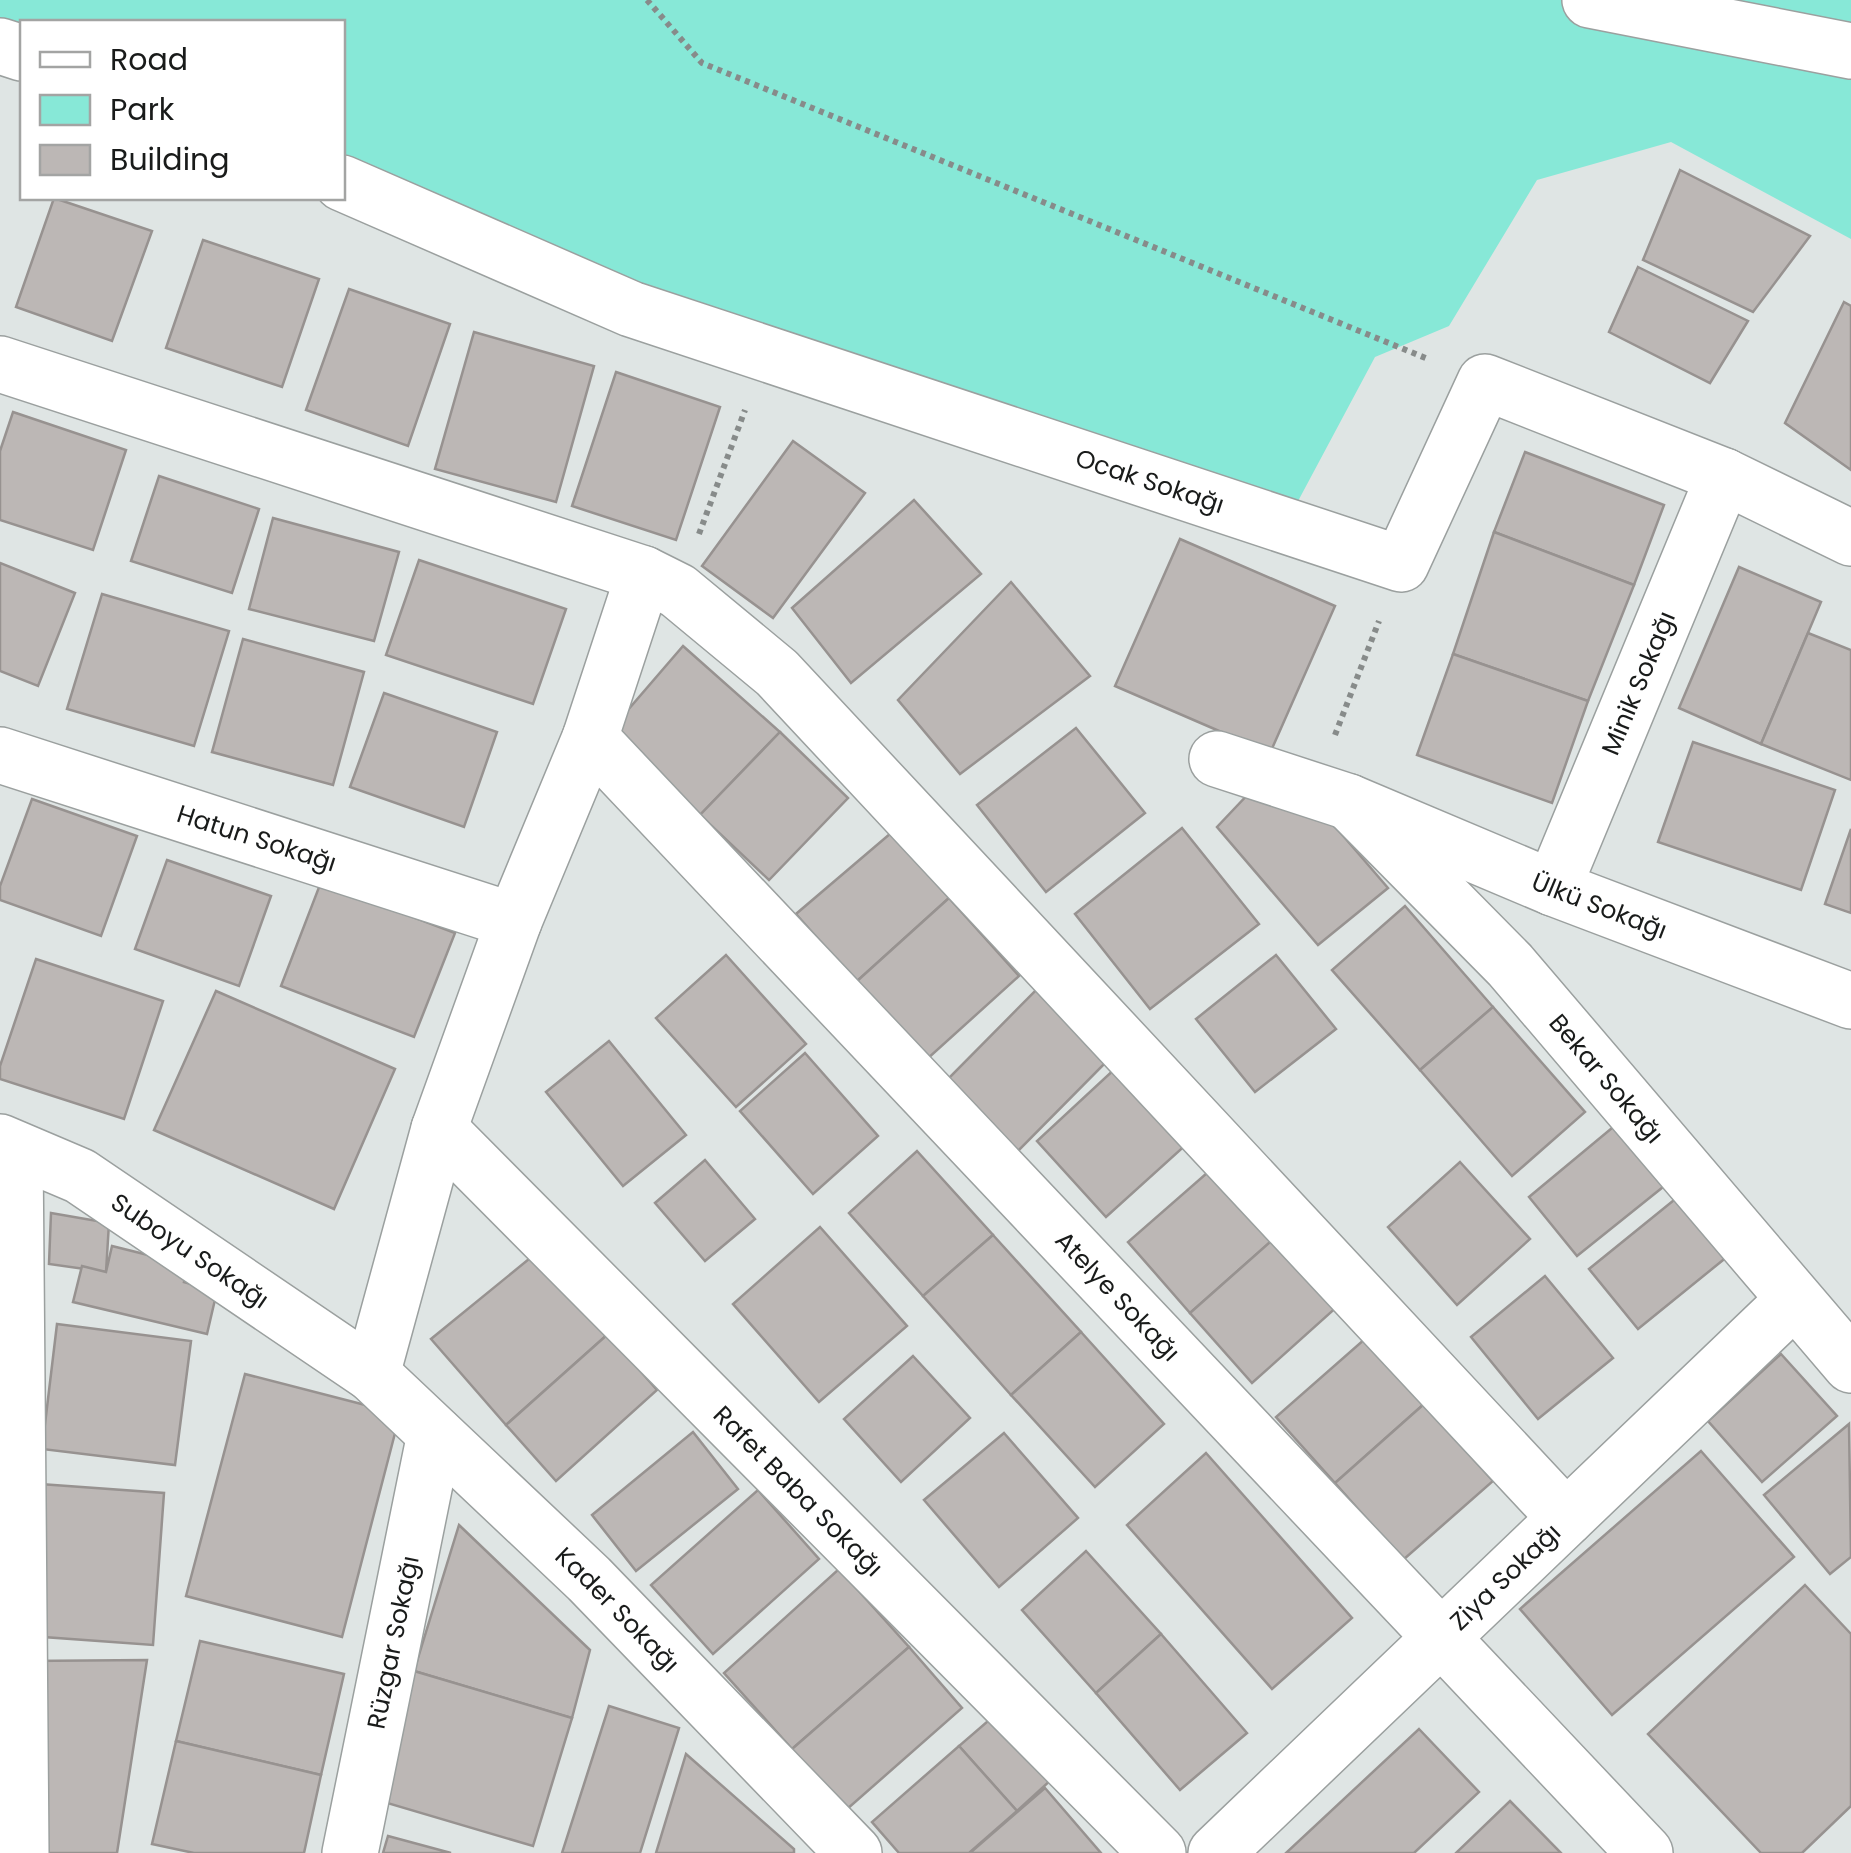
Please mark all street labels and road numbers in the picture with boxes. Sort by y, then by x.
street label: Ocak Sokağı [1071,440,1229,522]
street label: Minik Sokağı [1593,606,1684,760]
street label: Hatun Sokağı [173,796,341,880]
street label: Ülkü Sokağı [1527,864,1672,947]
street label: Bekar Sokağı [1541,1006,1672,1151]
street label: Suboyu Sokağı [104,1185,276,1317]
street label: Atelye Sokağı [1048,1223,1188,1369]
street label: Rafet Baba Sokağı [706,1398,891,1584]
street label: Ziya Sokağı [1442,1515,1568,1638]
street label: Kader Sokağı [548,1539,688,1680]
street label: Rüzgar Sokağı [358,1553,427,1732]

